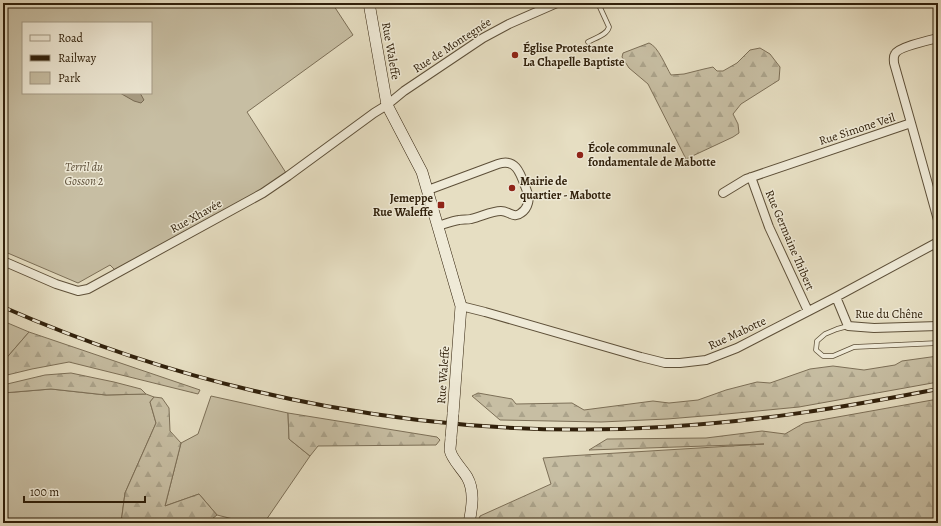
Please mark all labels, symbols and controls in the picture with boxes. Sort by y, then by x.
street label: Rue de Montegnée [410,14,494,76]
street label: Rue Waleffe [378,21,404,81]
legend [22,22,152,94]
text: Road [58,30,84,46]
place label: Église Protestante La Chapelle Baptiste [523,40,625,70]
text: Railway [58,50,97,66]
marker: Église Protestante La Chapelle Baptiste [510,50,520,60]
text: Park [58,70,81,86]
street label: Rue Simone Veil [817,109,897,149]
place label: École communale fondamentale de Mabotte [588,140,716,170]
marker: École communale fondamentale de Mabotte [575,150,585,160]
park label: Terril du Gosson 2 [65,159,104,189]
place label: Mairie de quartier - Mabotte [520,173,611,203]
marker: Mairie de quartier - Mabotte [507,183,517,193]
street label: Rue Germaine Thibert [762,187,818,293]
place label: Jemeppe Rue Waleffe [373,190,433,220]
street label: Rue Xhavée [167,195,225,237]
marker: Jemeppe Rue Waleffe [436,200,446,210]
street label: Rue du Chêne [855,306,923,322]
street label: Rue Mabotte [705,313,769,353]
street label: Rue Waleffe [433,345,453,405]
scale bar [24,478,145,504]
text: 100 m [30,484,59,500]

